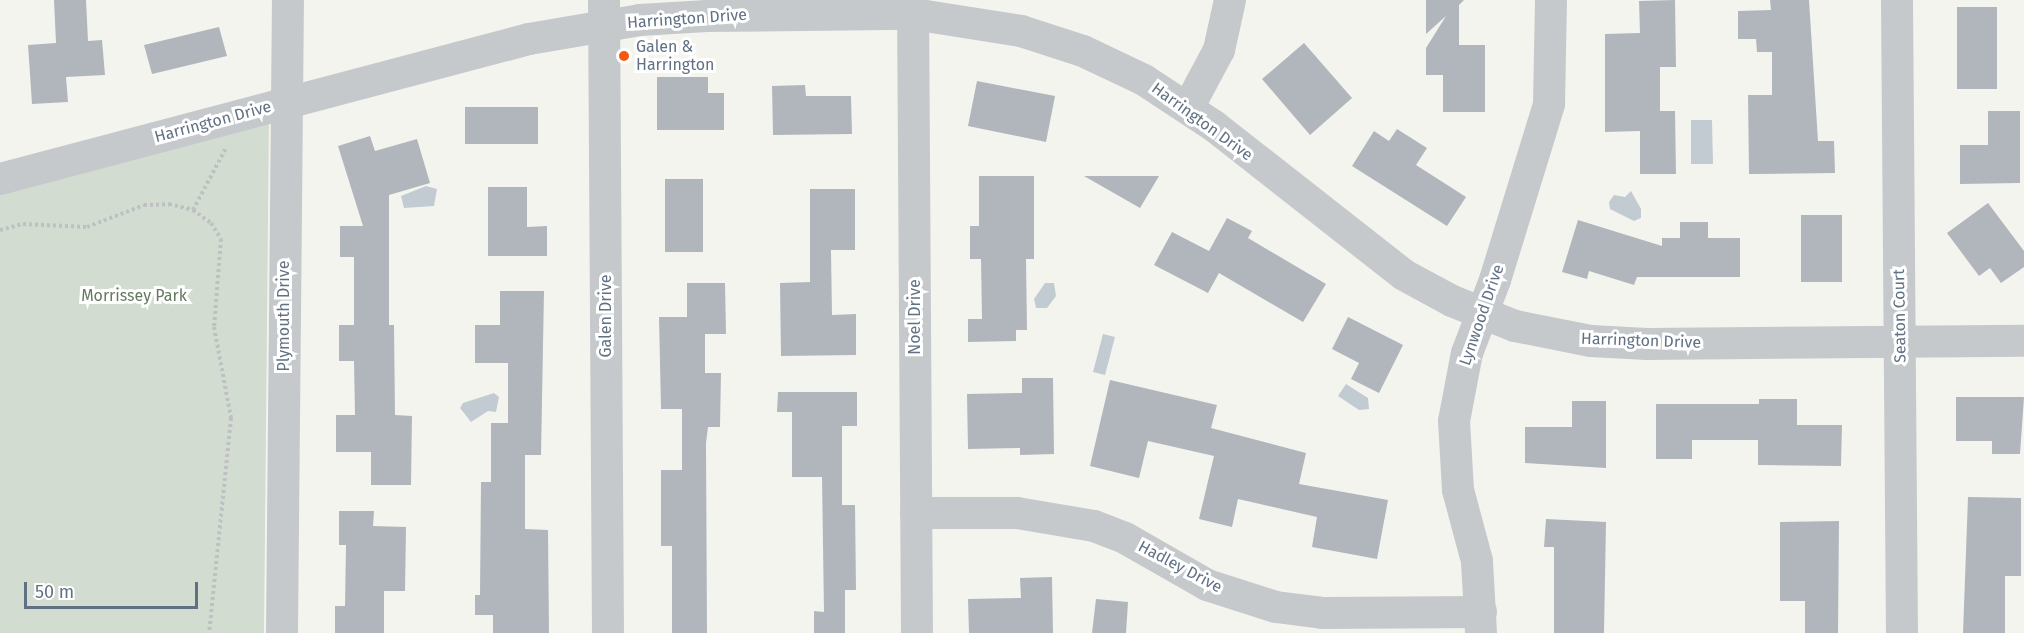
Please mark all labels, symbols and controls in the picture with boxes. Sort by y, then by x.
street label: Harrington Drive [626,5,748,33]
place label: Galen & Harrington [636,37,714,75]
marker: Galen & Harrington [617,49,631,63]
street label: Harrington Drive [1148,79,1256,165]
street label: Harrington Drive [152,97,274,147]
street label: Plymouth Drive [274,261,294,371]
street label: Lynwood Drive [1456,262,1508,368]
street label: Seaton Court [1890,269,1910,363]
street label: Galen Drive [596,274,616,358]
street label: Noel Drive [905,279,925,355]
park label: Morrissey Park [81,286,187,306]
street label: Harrington Drive [1581,329,1701,353]
street label: Hadley Drive [1135,537,1225,597]
scale bar [27,570,201,608]
text: 50 m [35,581,74,603]

